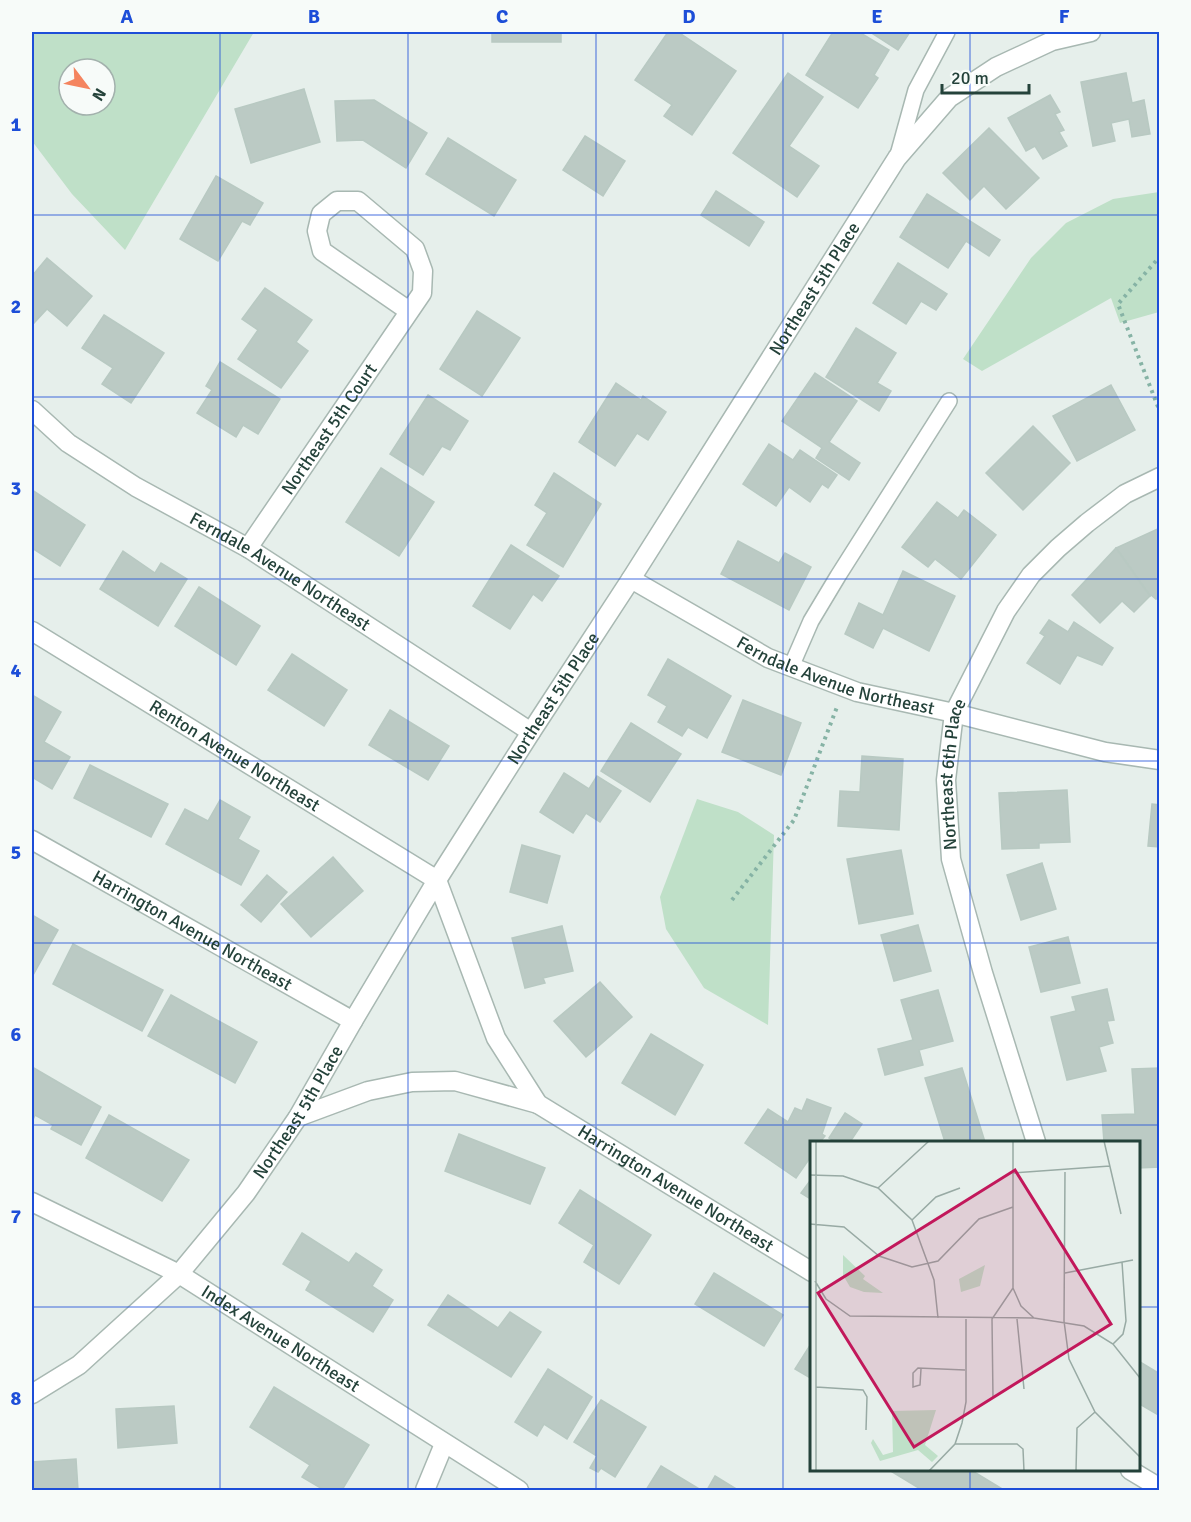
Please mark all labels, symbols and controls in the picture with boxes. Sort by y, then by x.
text: A [121,4,134,29]
text: B [308,4,320,29]
text: C [496,4,508,29]
text: D [682,4,696,29]
text: E [871,4,883,29]
text: F [1059,4,1070,29]
north arrow [57,57,117,117]
scale bar [942,57,1029,95]
text: 20 m [951,67,989,89]
text: N [87,84,110,104]
text: 1 [11,112,22,137]
street label: Northeast 5th Place [764,218,865,359]
text: 2 [11,294,21,319]
street label: Northeast 5th Court [277,359,382,499]
text: 3 [11,476,21,501]
street label: Ferndale Avenue Northeast [186,507,375,636]
street label: Northeast 5th Place [502,628,604,768]
street label: Ferndale Avenue Northeast [733,631,936,719]
text: 4 [11,658,22,683]
street label: Northeast 6th Place [935,694,971,851]
street label: Renton Avenue Northeast [145,695,324,816]
text: 5 [11,840,21,865]
street label: Harrington Avenue Northeast [89,865,296,995]
text: 6 [11,1022,22,1047]
street label: Northeast 5th Place [248,1041,348,1183]
street label: Harrington Avenue Northeast [574,1120,778,1257]
inset map [810,1141,1140,1471]
text: 7 [11,1204,22,1229]
street label: Index Avenue Northeast [197,1280,364,1397]
text: 8 [11,1386,22,1411]

